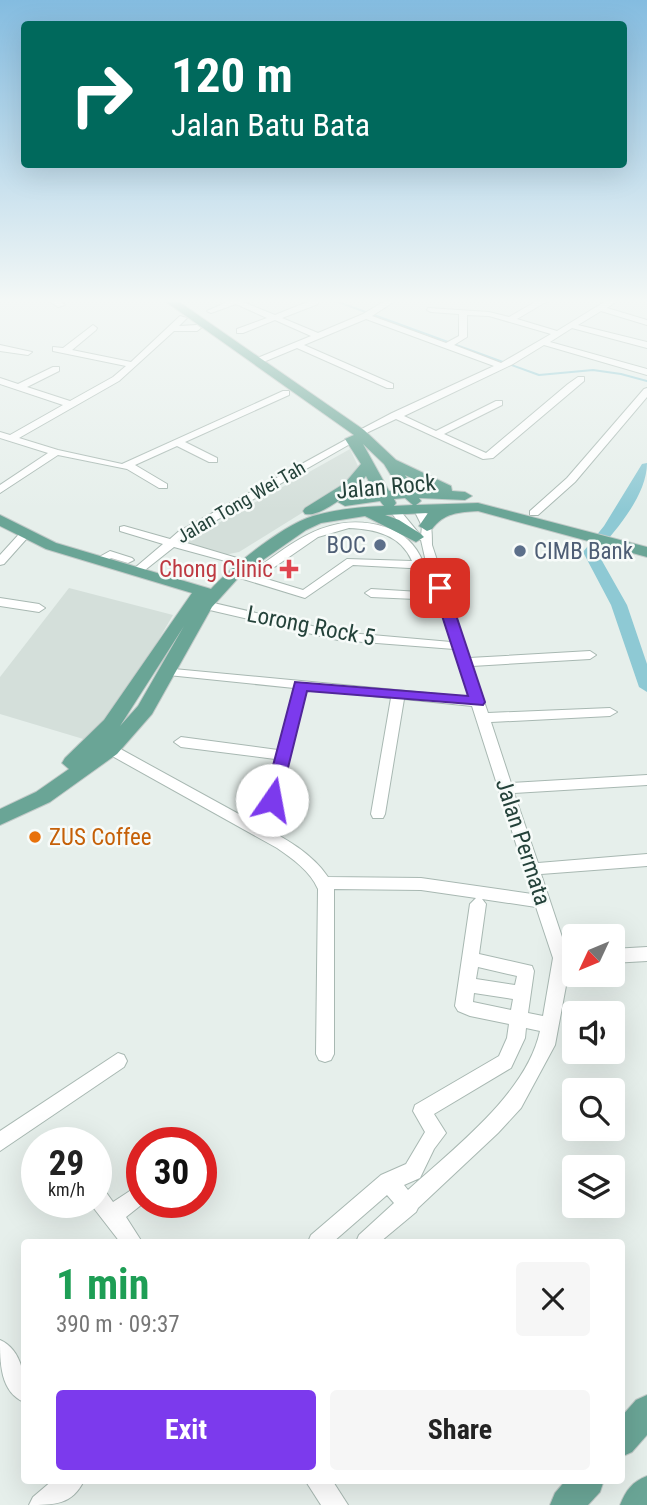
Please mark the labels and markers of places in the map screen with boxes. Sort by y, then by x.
place label: BOC [327,532,366,559]
marker: BOC [372,537,388,553]
place label: CIMB Bank [534,538,634,565]
marker: CIMB Bank [512,543,528,559]
place label: Chong Clinic [159,556,273,583]
pin [410,558,470,618]
marker: Chong Clinic [279,559,299,579]
place label: ZUS Coffee [49,824,152,851]
marker: ZUS Coffee [27,829,43,845]

